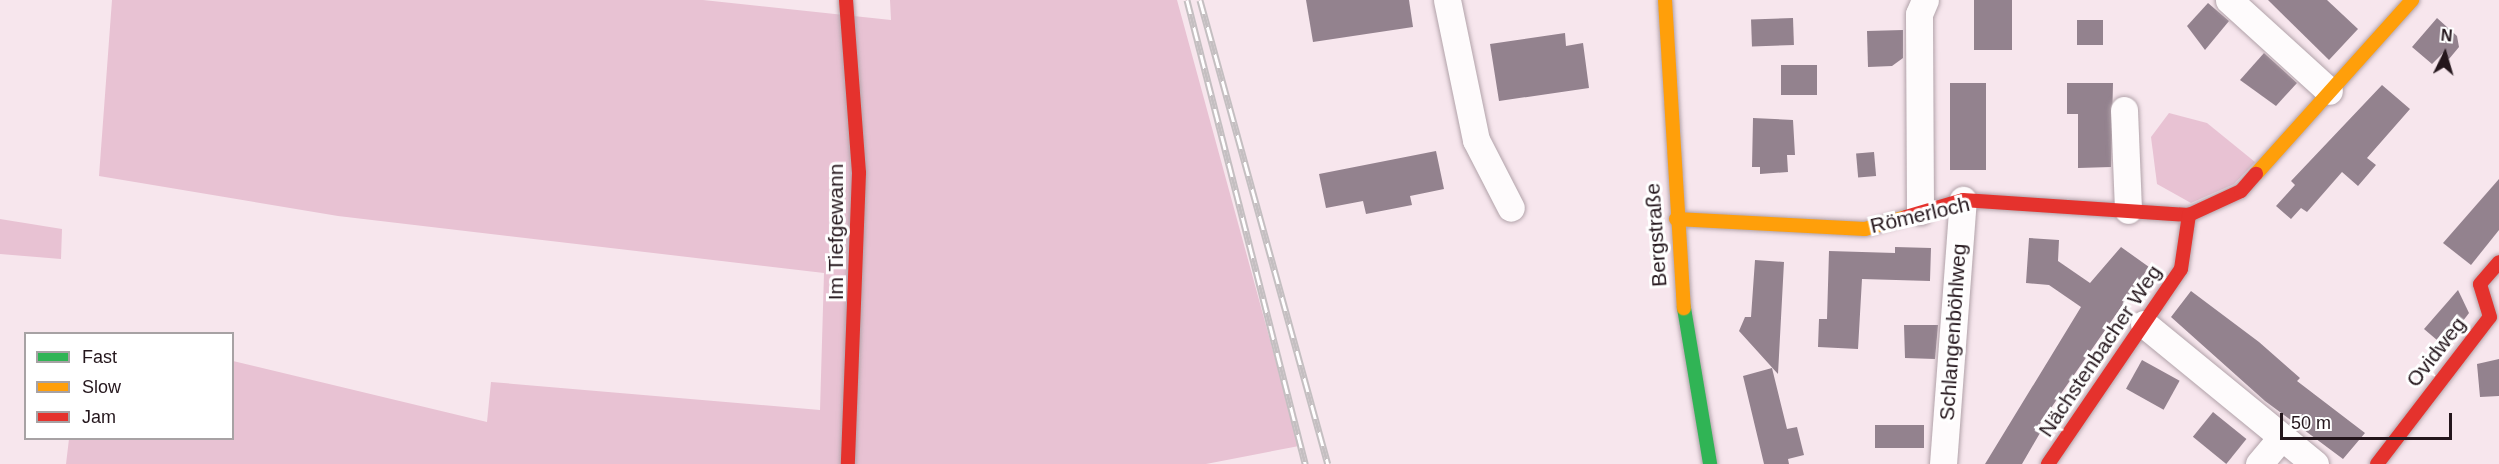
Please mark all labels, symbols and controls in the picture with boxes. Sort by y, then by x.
north arrow [2415,24,2475,84]
text: N [2440,27,2453,45]
street label: Im Tiefgewann [823,164,849,300]
street label: Bergstraße [1640,182,1672,288]
street label: Römerloch [1868,191,1972,239]
street label: Schlangenböhlweg [1934,243,1972,421]
street label: Nächstenbacher Weg [2033,260,2167,442]
street label: Ovidweg [2401,312,2471,392]
legend [24,332,234,440]
text: Fast [82,347,117,367]
text: Slow [82,377,121,397]
scale bar [2283,401,2456,439]
text: Jam [82,407,116,427]
text: 50 m [2291,413,2331,433]

